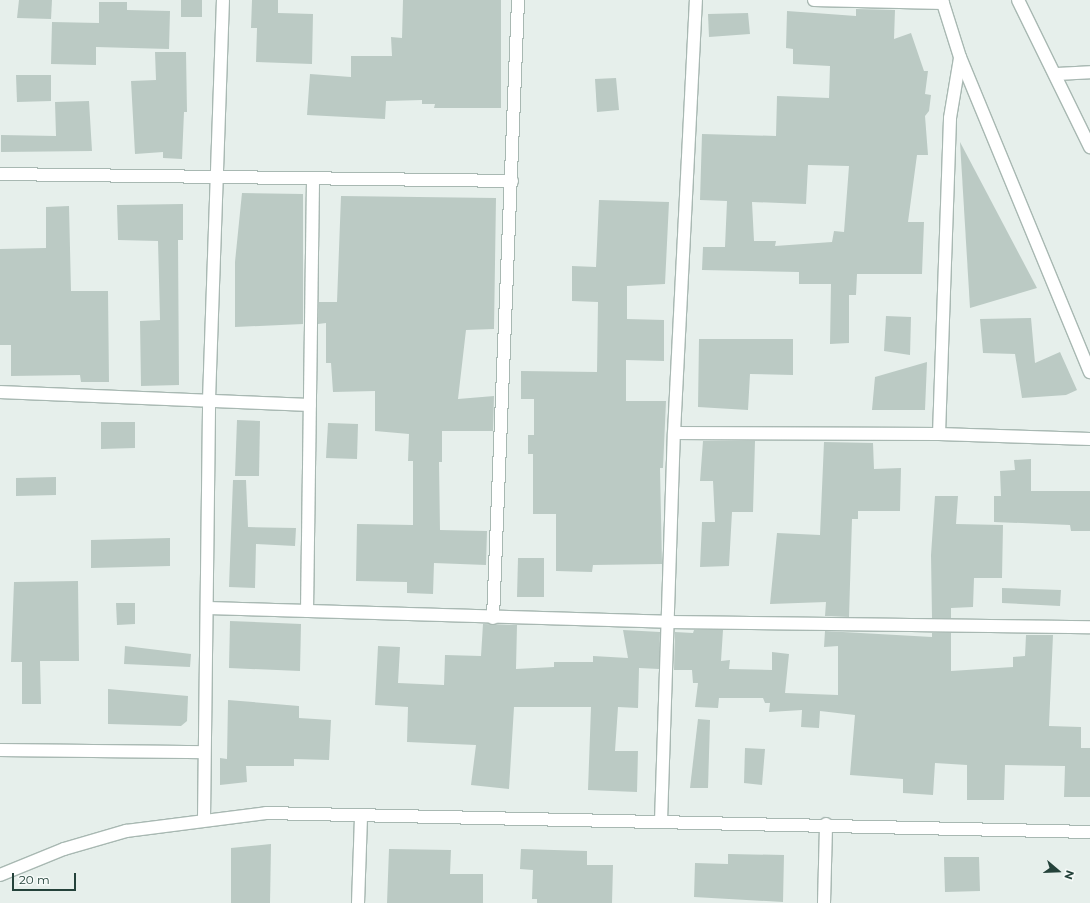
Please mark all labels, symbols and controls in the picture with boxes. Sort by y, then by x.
north arrow [1038,851,1078,891]
scale bar [14,865,78,891]
text: N [1061,868,1077,881]
text: 20 m [19,872,50,887]

